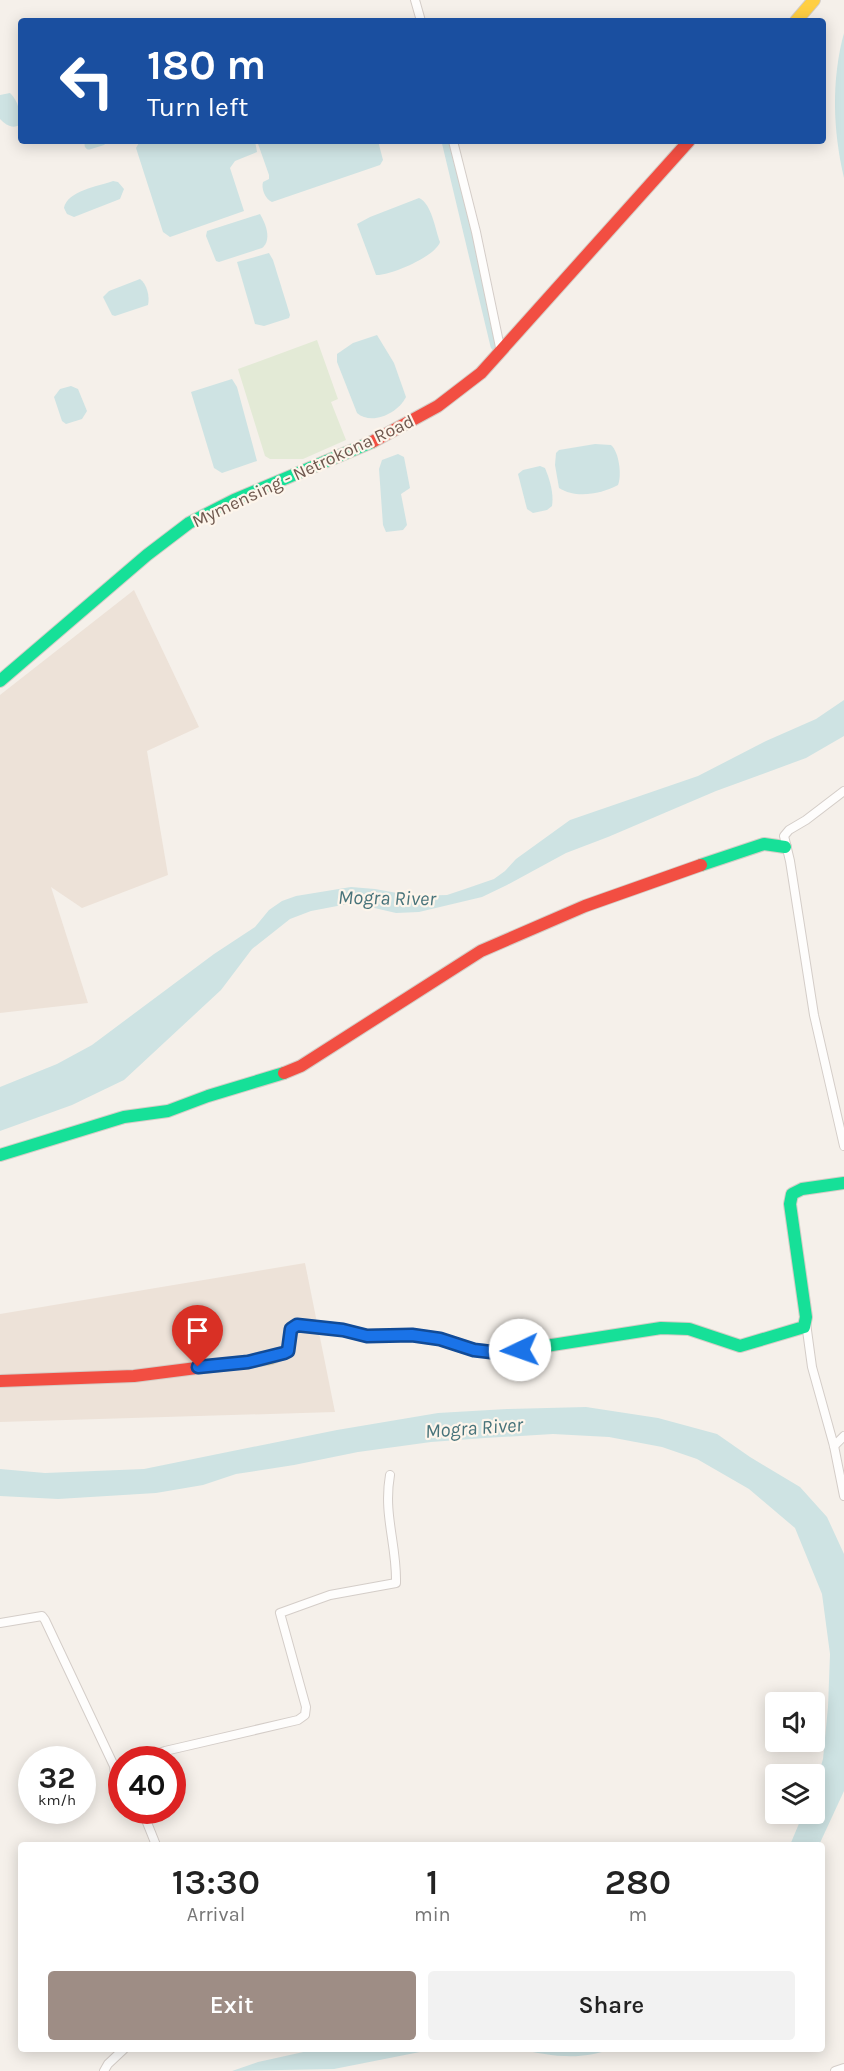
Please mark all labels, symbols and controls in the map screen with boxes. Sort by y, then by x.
text: 180 m [147,40,266,90]
icon: left [48,42,126,120]
text: Turn left [147,91,248,123]
street label: Mymensing - Netrokona Road [189,410,417,532]
water label: Mogra River [338,886,437,910]
pin [172,1305,223,1367]
icon: arrive [181,1314,214,1347]
position arrow [488,1318,552,1382]
water label: Mogra River [424,1413,525,1443]
map controls [765,1692,825,1824]
button: sound [765,1692,825,1752]
speed limit sign: 40 [108,1746,186,1824]
text: 32 [39,1760,75,1796]
button: layers [765,1764,825,1824]
text: km/h [38,1791,76,1809]
text: 13:30 [172,1861,260,1903]
text: 1 [426,1861,439,1903]
text: 280 [604,1861,671,1903]
text: Arrival [187,1903,245,1926]
text: min [414,1903,451,1926]
text: m [628,1903,647,1926]
button: Exit [48,1971,416,2040]
button: Share [428,1971,795,2040]

